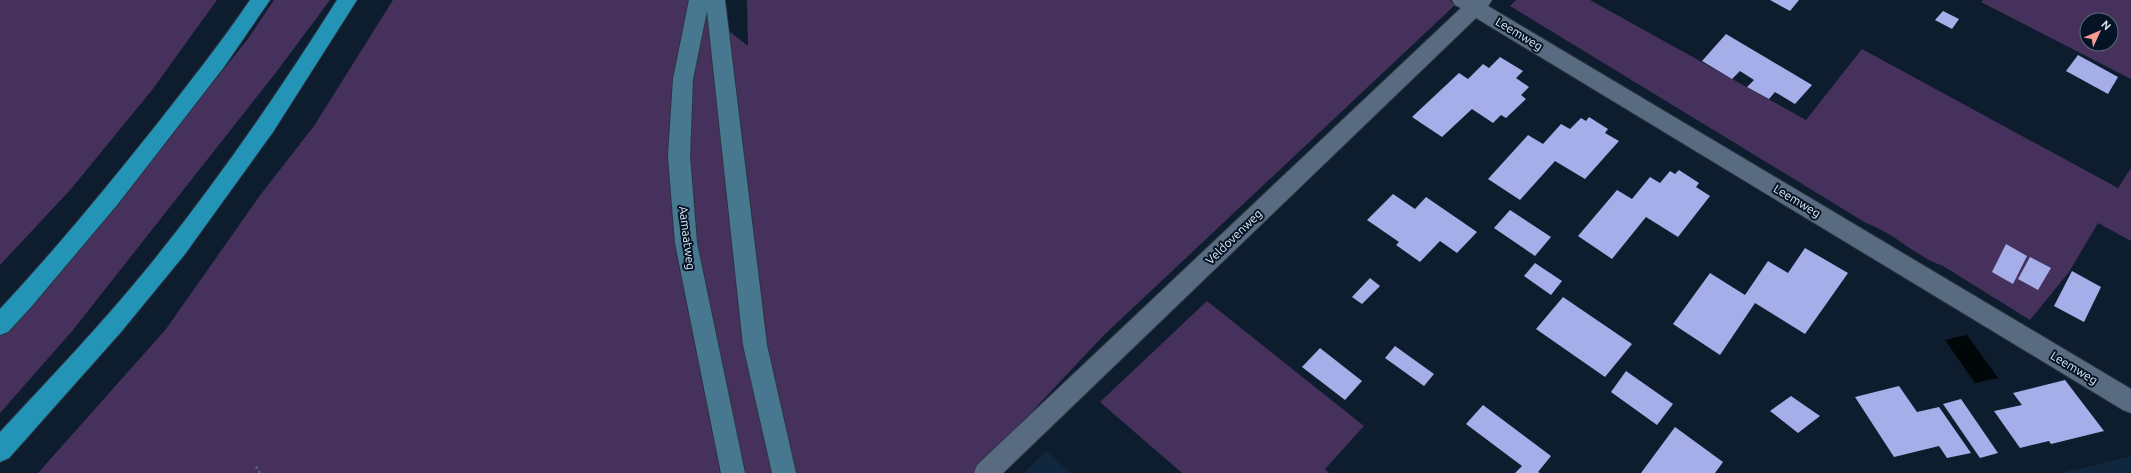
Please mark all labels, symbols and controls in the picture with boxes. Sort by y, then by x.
north arrow [2079,12,2119,52]
street label: Leemweg [1493,14,1545,53]
text: N [2099,18,2113,32]
street label: Leemweg [1771,181,1823,220]
street label: Aamaatweg [677,205,698,271]
street label: Veldovenweg [1203,207,1264,267]
street label: Leemweg [2048,348,2100,387]

